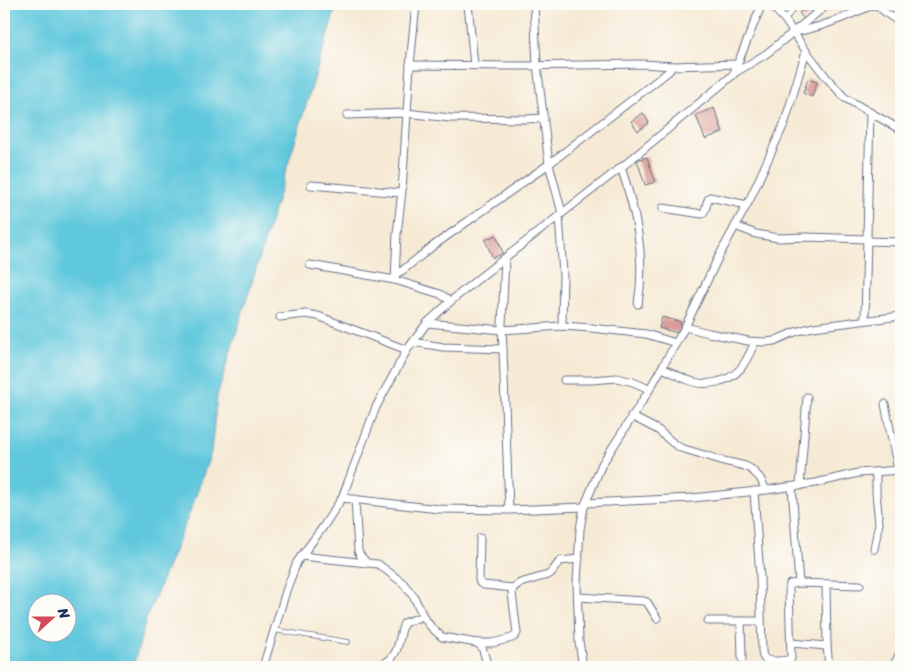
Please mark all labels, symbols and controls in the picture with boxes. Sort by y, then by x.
north arrow [28,594,78,644]
text: N [50,604,77,623]

